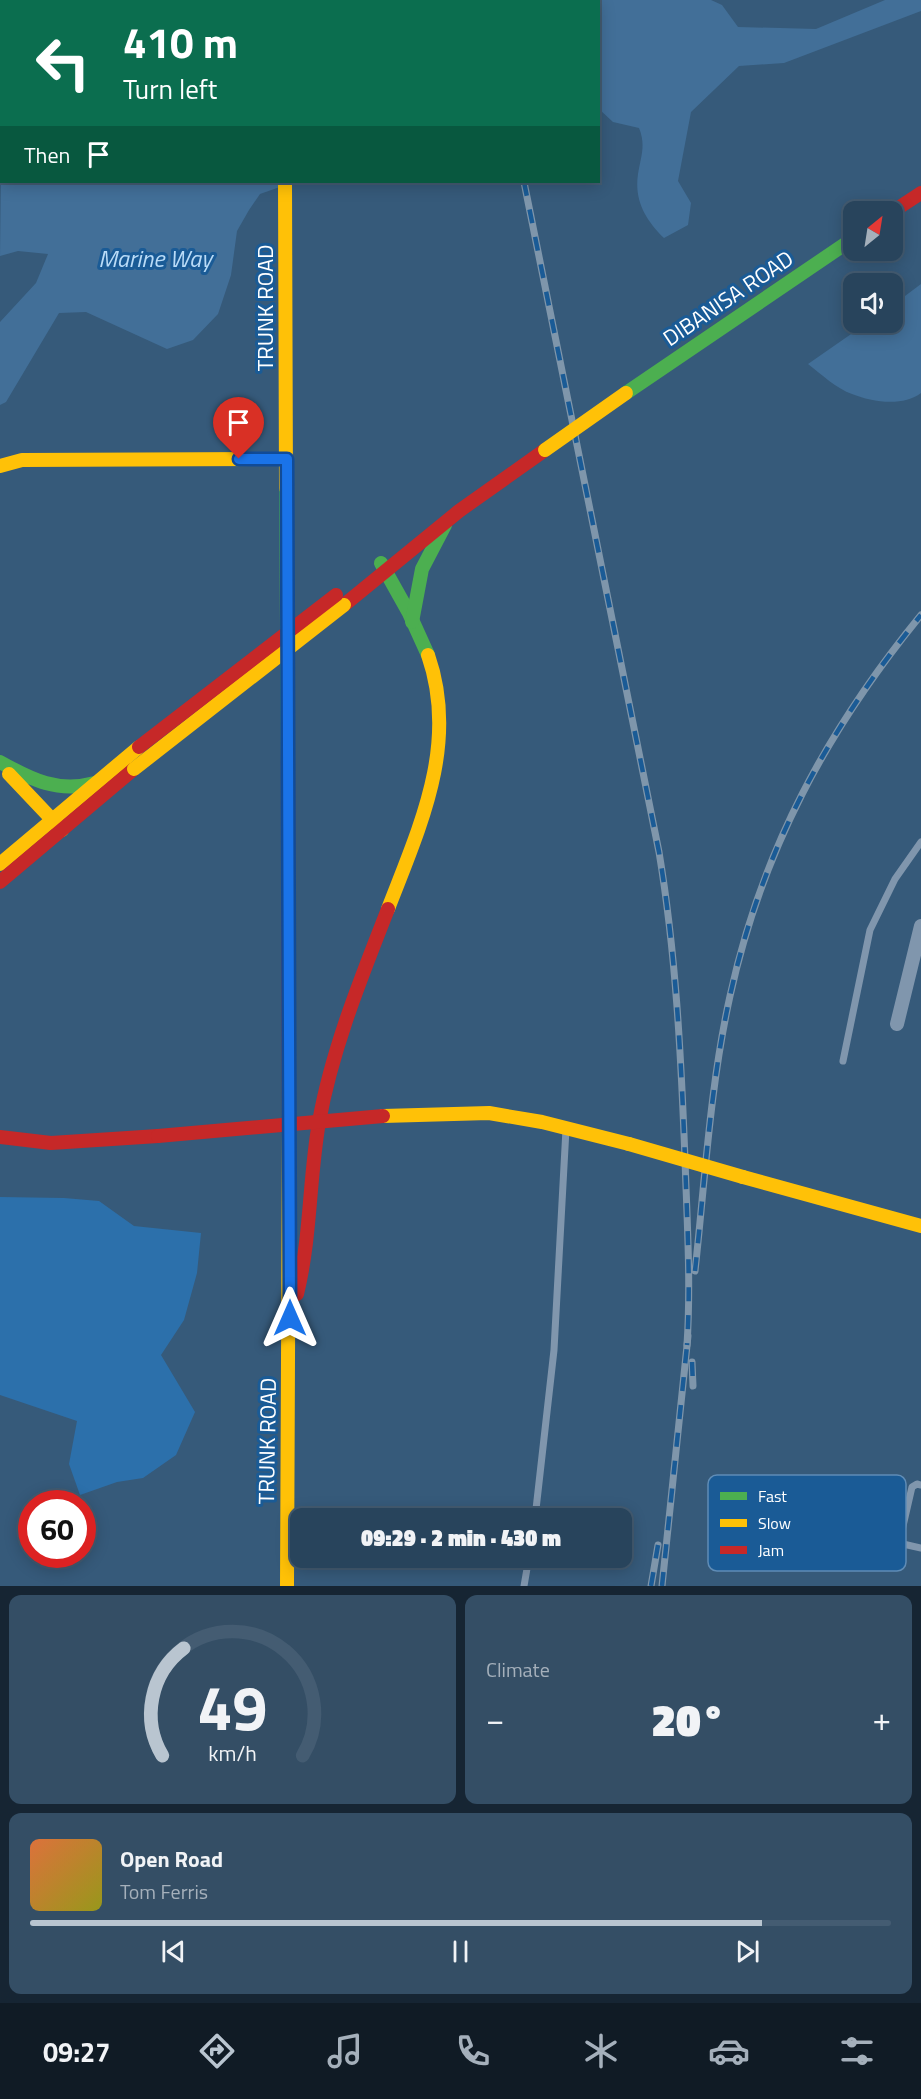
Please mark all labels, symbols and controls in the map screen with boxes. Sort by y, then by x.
text: 410 m [123,10,238,74]
icon: left [24,24,102,102]
text: Turn left [123,68,217,109]
text: Then [24,138,70,172]
icon: arrive [82,138,115,171]
north arrow [843,201,903,261]
map controls [843,201,903,333]
water label: Marine Way [98,240,215,276]
street label: DIBANISA ROAD [656,242,800,354]
street label: TRUNK ROAD [248,245,282,371]
button: sound [843,273,903,333]
pin [213,397,264,459]
icon: arrive [222,406,255,439]
position arrow [258,1286,322,1350]
street label: TRUNK ROAD [249,1377,285,1505]
legend [708,1475,906,1571]
text: Fast [758,1484,787,1508]
speed limit sign: 60 [18,1490,96,1568]
text: Slow [758,1511,791,1535]
text: 09:29 · 2 min · 430 m [361,1521,561,1555]
text: Jam [758,1538,784,1562]
text: Climate [486,1654,550,1685]
text: 49 [198,1659,267,1754]
text: 20° [651,1685,726,1753]
text: − [486,1694,504,1744]
text: + [873,1694,891,1744]
text: km/h [208,1738,257,1770]
text: Open Road [120,1842,223,1876]
text: Tom Ferris [120,1876,208,1907]
icon: previous [157,1935,190,1968]
icon: pause [444,1935,477,1968]
icon: next [731,1935,764,1968]
icon: directions [196,2030,238,2072]
icon: music [324,2030,366,2072]
icon: phone [452,2030,494,2072]
icon: climate [580,2030,622,2072]
icon: car [708,2030,750,2072]
icon: filters [836,2030,878,2072]
text: 09:27 [43,2031,110,2072]

